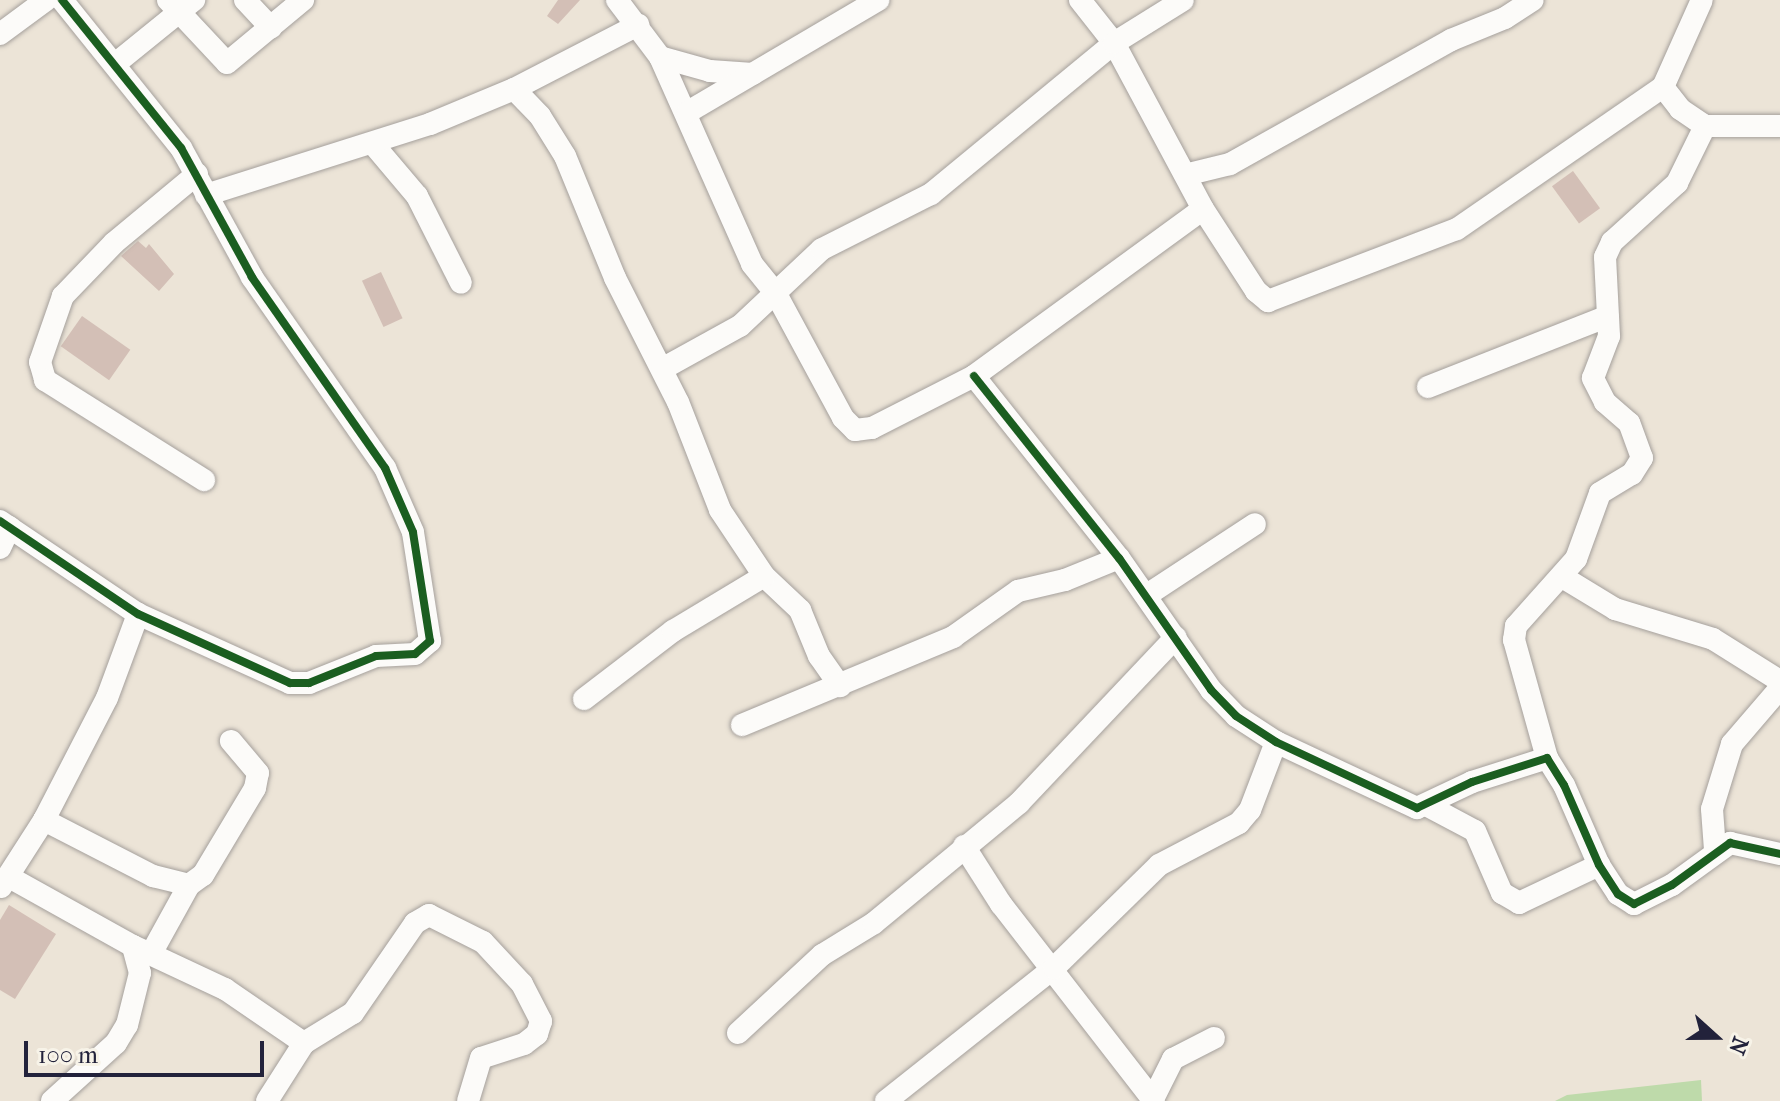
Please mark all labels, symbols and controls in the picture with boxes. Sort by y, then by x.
north arrow [1676,997,1756,1077]
scale bar [28,1025,268,1075]
text: N [1723,1033,1754,1058]
text: 100 m [38,1041,98,1069]

